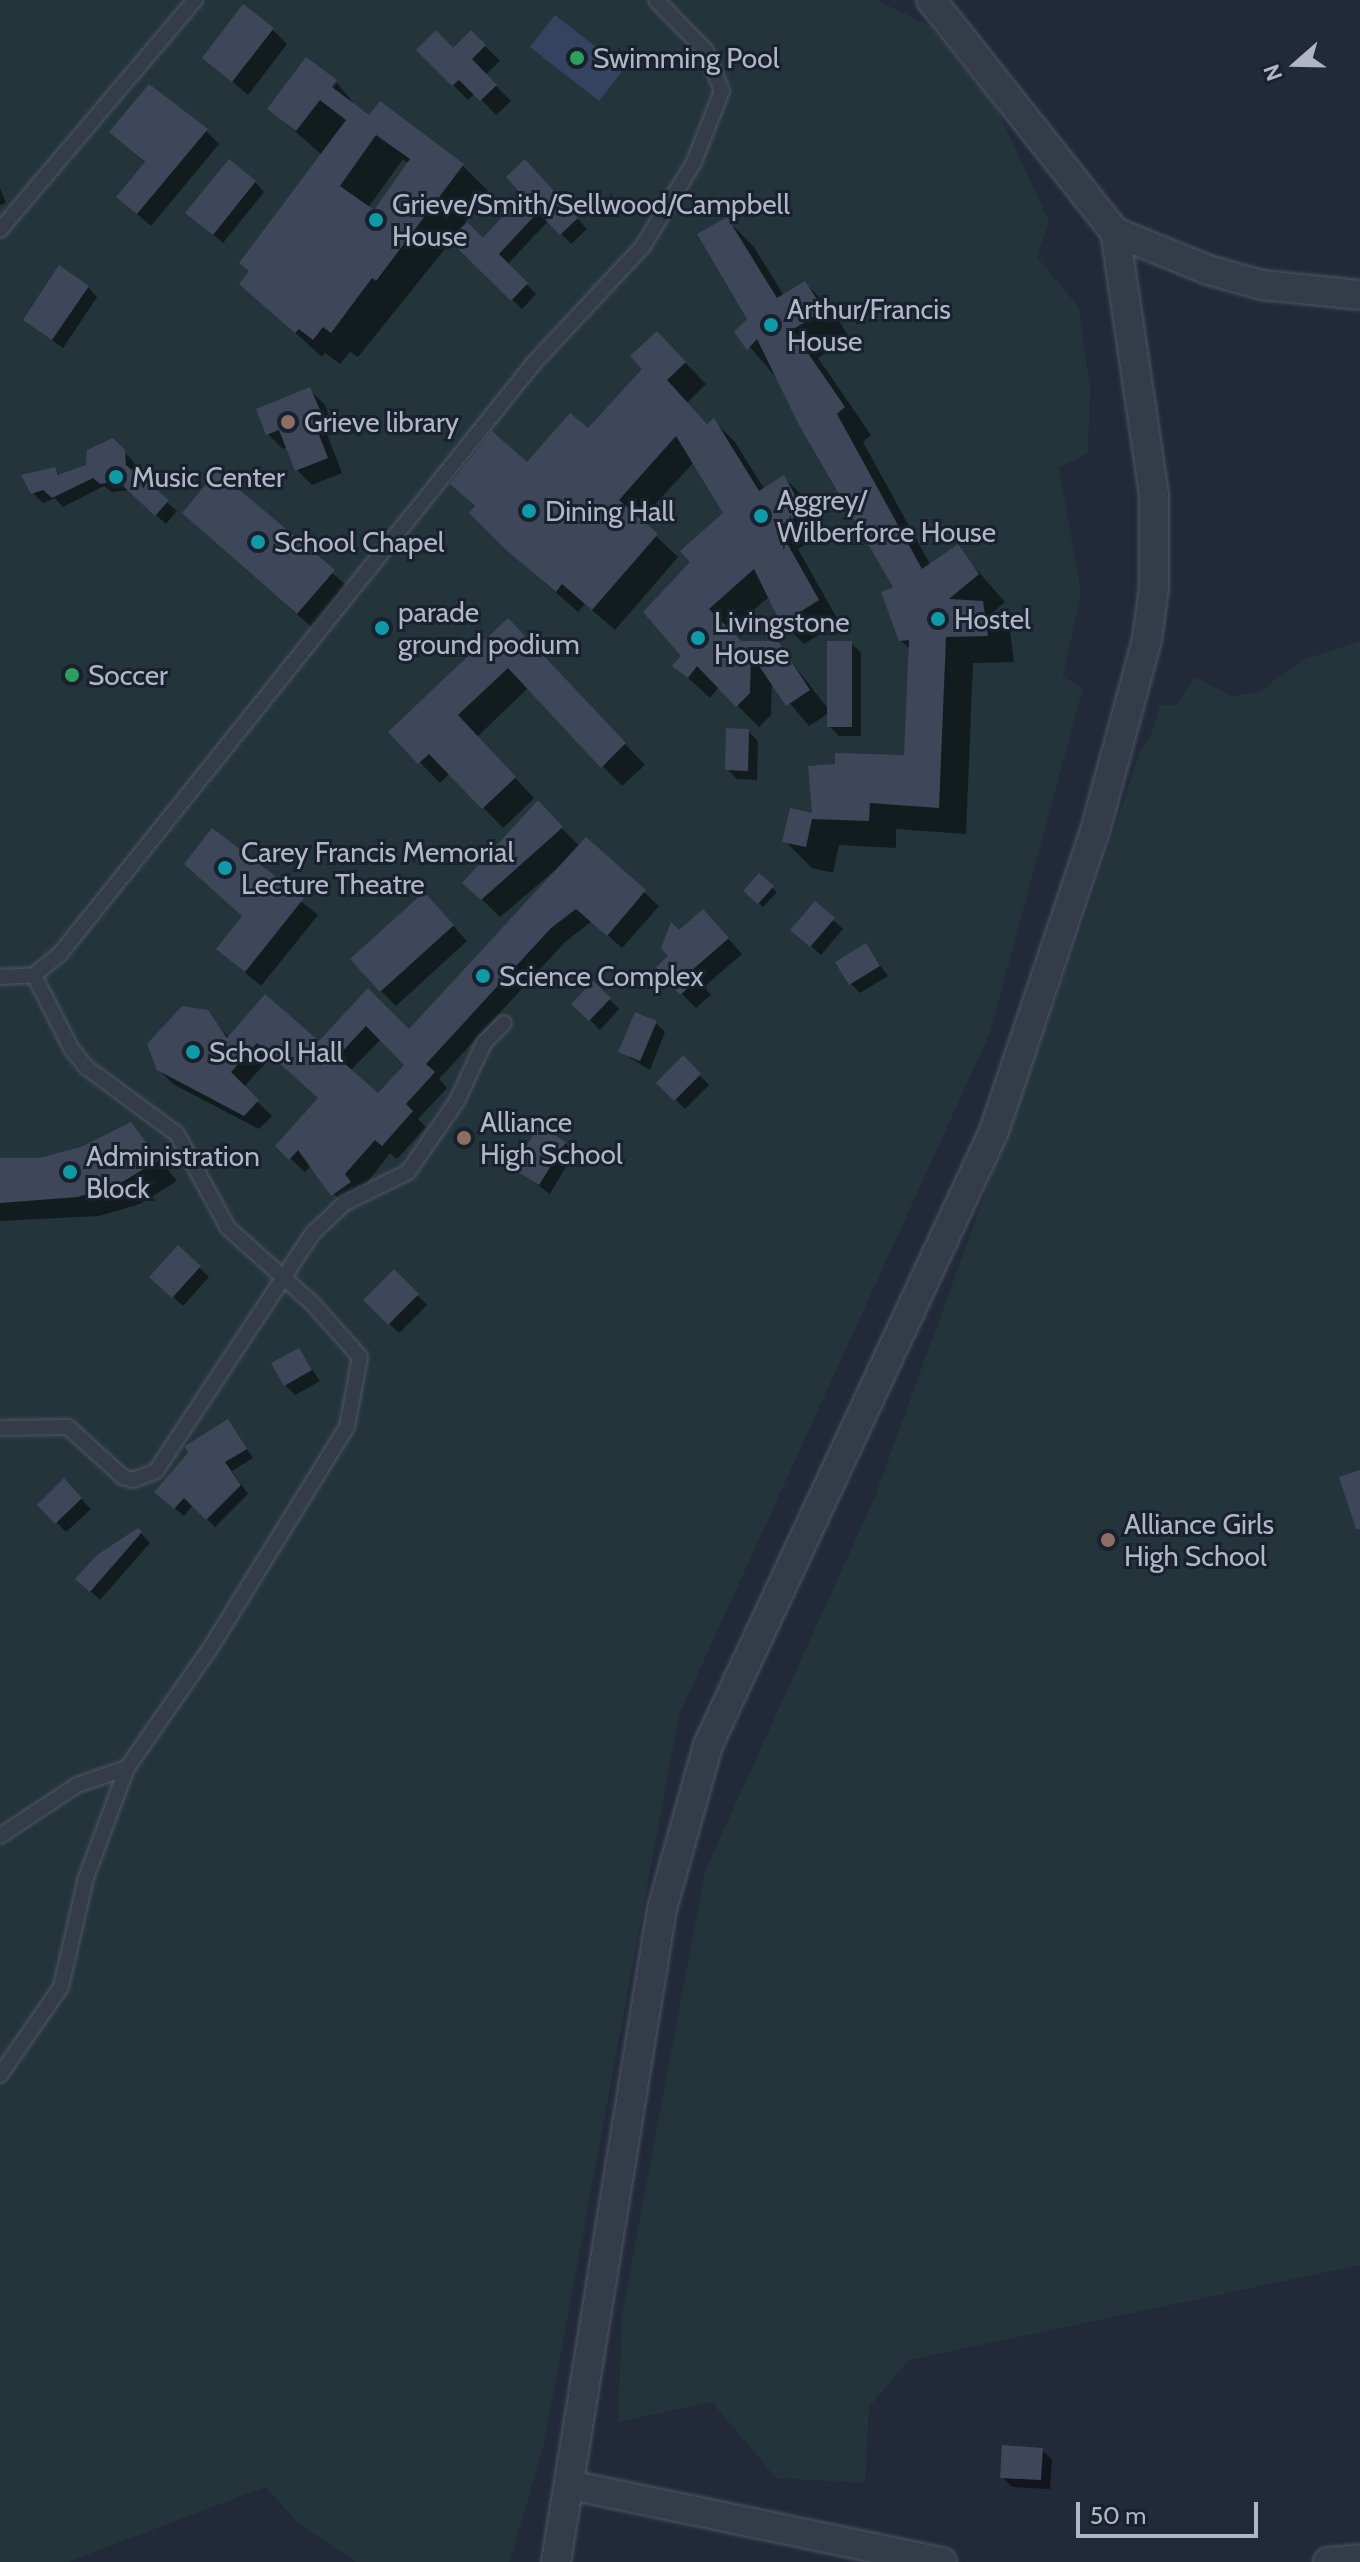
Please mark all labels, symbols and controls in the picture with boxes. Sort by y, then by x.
north arrow [1256,24,1336,104]
place label: Swimming Pool [593,41,779,75]
marker: Swimming Pool [568,49,586,67]
text: N [1258,60,1288,84]
place label: Grieve/Smith/Sellwood/Campbell House [392,187,790,253]
marker: Grieve/Smith/Sellwood/Campbell House [367,211,385,229]
place label: Arthur/Francis House [787,292,951,358]
marker: Arthur/Francis House [762,316,780,334]
place label: Grieve library [304,405,459,439]
marker: Grieve library [279,413,297,431]
place label: Music Center [132,460,285,494]
marker: Music Center [107,468,125,486]
place label: Aggrey/ Wilberforce House [777,483,996,549]
place label: Dining Hall [545,494,675,528]
marker: Dining Hall [520,502,538,520]
marker: Aggrey/ Wilberforce House [752,507,770,525]
place label: School Chapel [274,525,444,559]
marker: School Chapel [249,533,267,551]
place label: parade ground podium [398,595,580,661]
place label: Hostel [954,602,1031,636]
place label: Livingstone House [714,605,850,671]
marker: Hostel [929,610,947,628]
marker: parade ground podium [373,619,391,637]
marker: Livingstone House [689,629,707,647]
place label: Soccer [88,658,168,692]
marker: Soccer [63,666,81,684]
place label: Carey Francis Memorial Lecture Theatre [241,835,514,901]
marker: Carey Francis Memorial Lecture Theatre [216,859,234,877]
place label: Science Complex [499,959,703,993]
marker: Science Complex [474,967,492,985]
place label: School Hall [209,1035,343,1069]
marker: School Hall [184,1043,202,1061]
place label: Alliance High School [480,1105,623,1171]
marker: Alliance High School [455,1129,473,1147]
place label: Administration Block [86,1139,260,1205]
marker: Administration Block [61,1163,79,1181]
place label: Alliance Girls High School [1124,1507,1274,1573]
marker: Alliance Girls High School [1099,1531,1117,1549]
scale bar [1080,2486,1262,2536]
text: 50 m [1090,2501,1146,2530]

